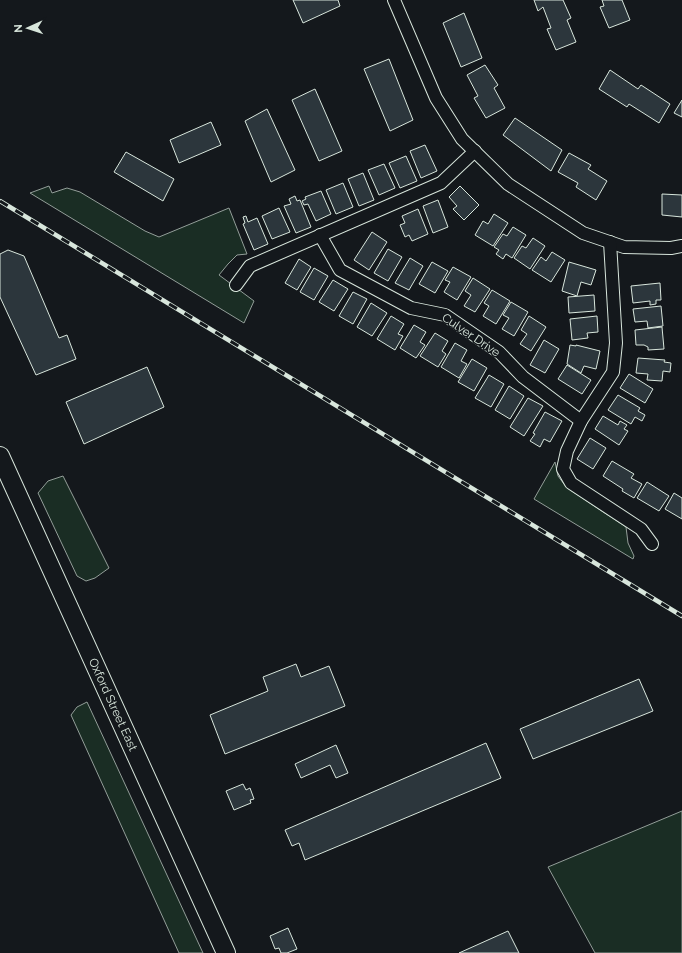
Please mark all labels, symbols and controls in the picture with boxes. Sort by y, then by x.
north arrow [8,8,48,48]
text: N [12,24,25,33]
street label: Culver Drive [439,310,503,360]
street label: Oxford Street East [86,656,140,753]

